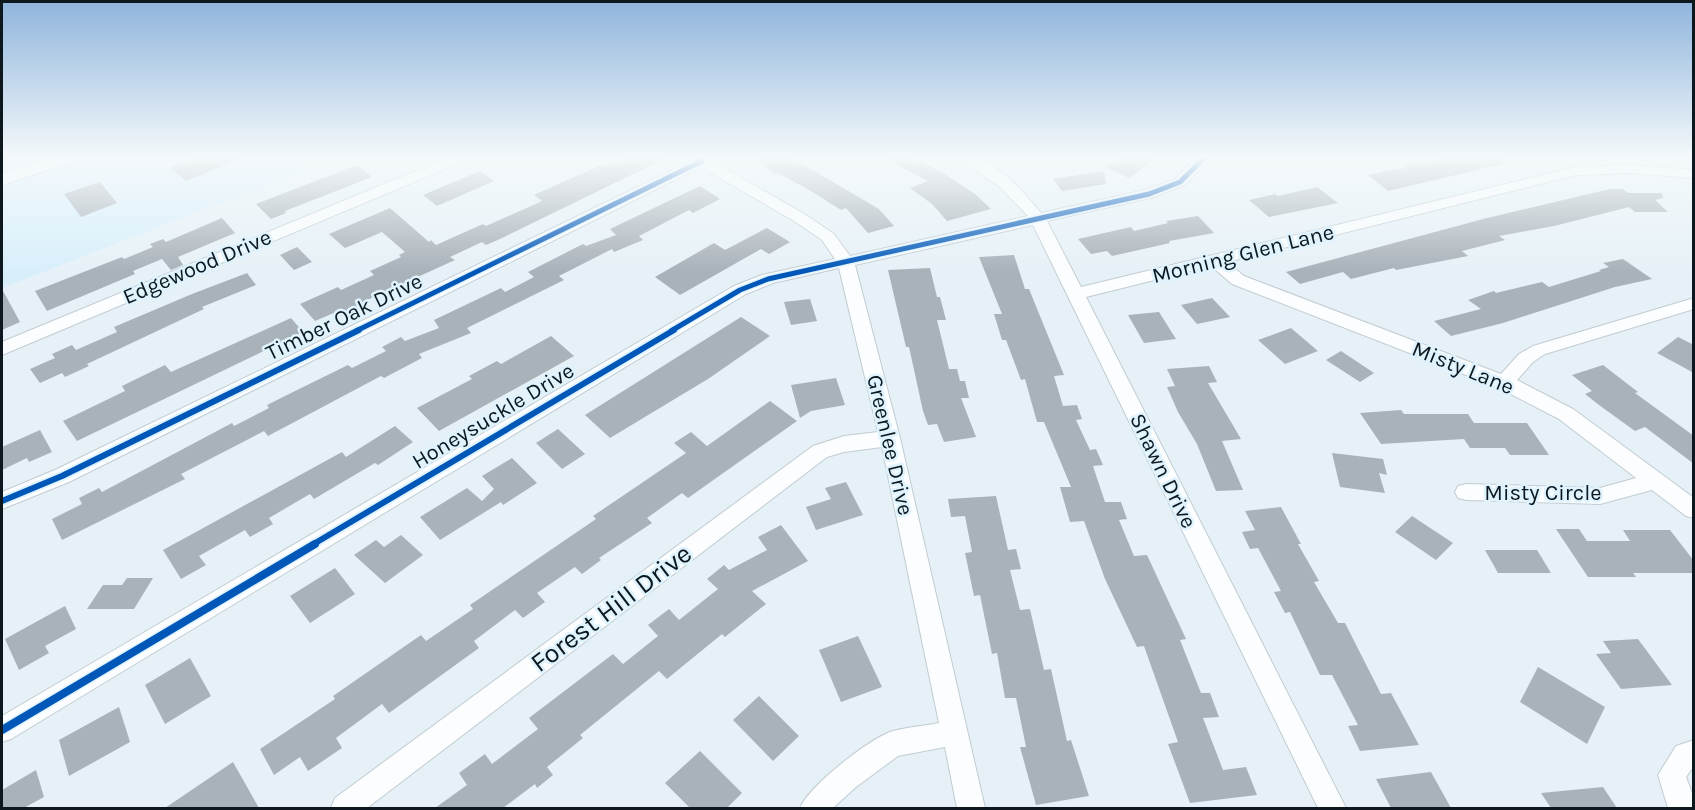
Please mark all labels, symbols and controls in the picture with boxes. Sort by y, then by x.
street label: Morning Glen Lane [1149,219,1337,289]
street label: Edgewood Drive [119,224,275,310]
street label: Timber Oak Drive [261,268,427,366]
street label: Misty Lane [1408,336,1518,400]
street label: Honeysuckle Drive [407,357,579,475]
street label: Greenlee Drive [861,372,919,518]
street label: Shawn Drive [1124,409,1202,533]
street label: Misty Circle [1484,480,1602,506]
street label: Forest Hill Drive [524,537,698,679]

